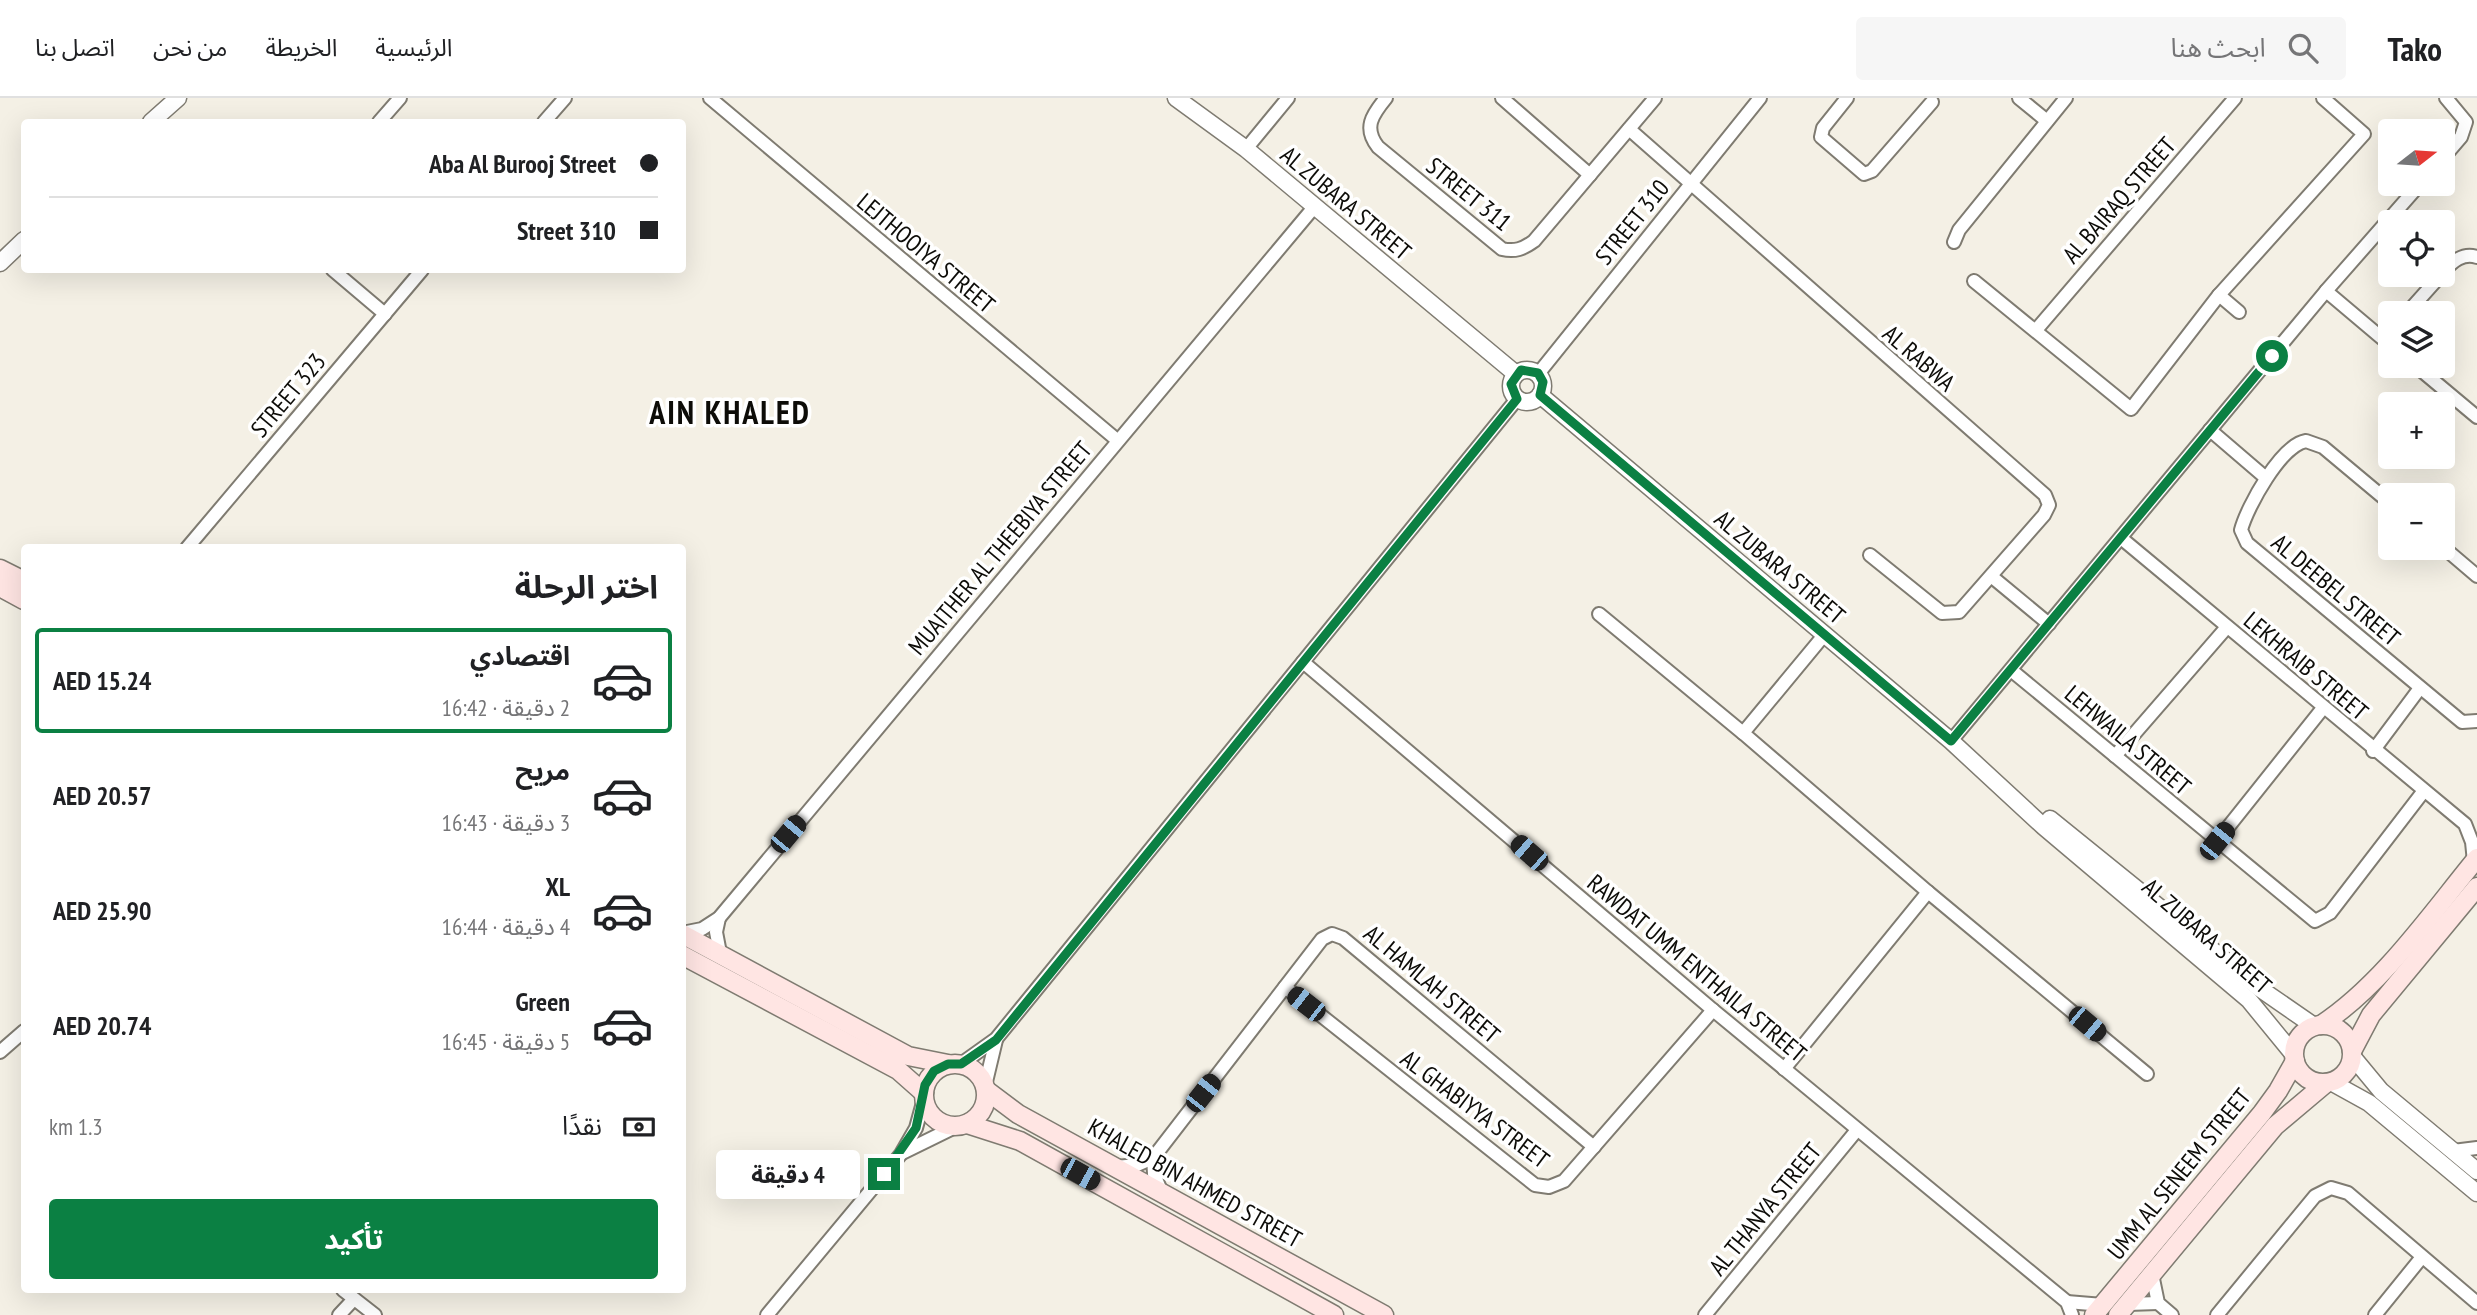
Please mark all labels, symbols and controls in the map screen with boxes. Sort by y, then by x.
search box [1856,17,2346,80]
text: Tako [2388,27,2442,70]
icon: search [2284,29,2322,67]
text: ابحث هنا [2171,31,2266,64]
text: اتصل بنا [35,32,115,63]
text: من نحن [153,32,227,63]
text: الخريطة [265,32,337,63]
text: الرئيسية [375,32,453,63]
north arrow [2378,119,2455,196]
map controls [2378,119,2455,560]
street label: AL BAIRAQ STREET [2056,130,2183,270]
street label: AL ZUBARA STREET [1274,139,1418,267]
text: Aba Al Burooj Street [429,147,616,180]
street label: STREET 311 [1420,150,1518,238]
street label: STREET 310 [1588,173,1676,271]
street label: LEJTHOOIYA STREET [851,186,1002,320]
button: locate [2378,210,2455,287]
text: Street 310 [517,214,616,247]
button: layers [2378,301,2455,378]
street label: AL RABWA [1876,318,1962,398]
route start [2256,340,2288,372]
street label: STREET 323 [244,347,332,443]
district label: AIN KHALED [648,391,811,433]
button: + [2378,392,2455,469]
street label: MUAITHER AL THEEBIYA STREET [901,435,1099,661]
button: − [2378,483,2455,560]
street label: AL ZUBARA STREET [1708,503,1852,631]
street label: AL DEEBEL STREET [2265,527,2407,653]
text: اختر الرحلة [515,565,658,607]
street label: LEKHRAIB STREET [2237,605,2375,727]
text: اقتصادي [470,639,570,672]
icon: car [591,649,654,712]
text: AED 15.24 [53,664,151,697]
street label: LEHWAILA STREET [2059,678,2198,802]
text: 2 دقيقة · 16:42 [442,693,570,722]
text: مريح [515,754,570,787]
icon: car [591,764,654,827]
text: AED 20.57 [53,779,151,812]
text: 3 دقيقة · 16:43 [442,808,570,837]
car [767,811,810,857]
car [2196,818,2239,864]
car [1507,831,1552,875]
street label: RAWDAT UMM ENTHAILA STREET [1581,867,1813,1069]
text: XL [545,870,570,903]
street label: AL ZUBARA STREET [2136,871,2278,1001]
icon: car [591,879,654,942]
text: AED 25.90 [53,894,151,927]
text: 4 دقيقة · 16:44 [442,912,570,941]
street label: AL HAMLAH STREET [1358,918,1507,1050]
car [1283,983,1330,1025]
text: Green [515,985,570,1018]
icon: car [591,994,654,1057]
car [2065,1002,2110,1046]
text: AED 20.74 [53,1009,151,1042]
text: 5 دقيقة · 16:45 [442,1027,570,1056]
street label: AL GHABIYYA STREET [1395,1043,1556,1175]
car [1182,1070,1225,1116]
street label: UMM AL SENEEM STREET [2100,1082,2258,1266]
icon: cash [620,1108,658,1146]
text: نقدًا [562,1109,602,1142]
street label: KHALED BIN AHMED STREET [1083,1111,1308,1255]
text: 1.3 km [49,1112,103,1141]
street label: AL THANYA STREET [1702,1136,1828,1282]
callout: 4 دقيقة [716,1150,860,1198]
car [1057,1155,1104,1193]
route end [868,1158,900,1190]
text: 4 دقيقة [751,1160,825,1189]
button: تأكيد [49,1199,658,1279]

